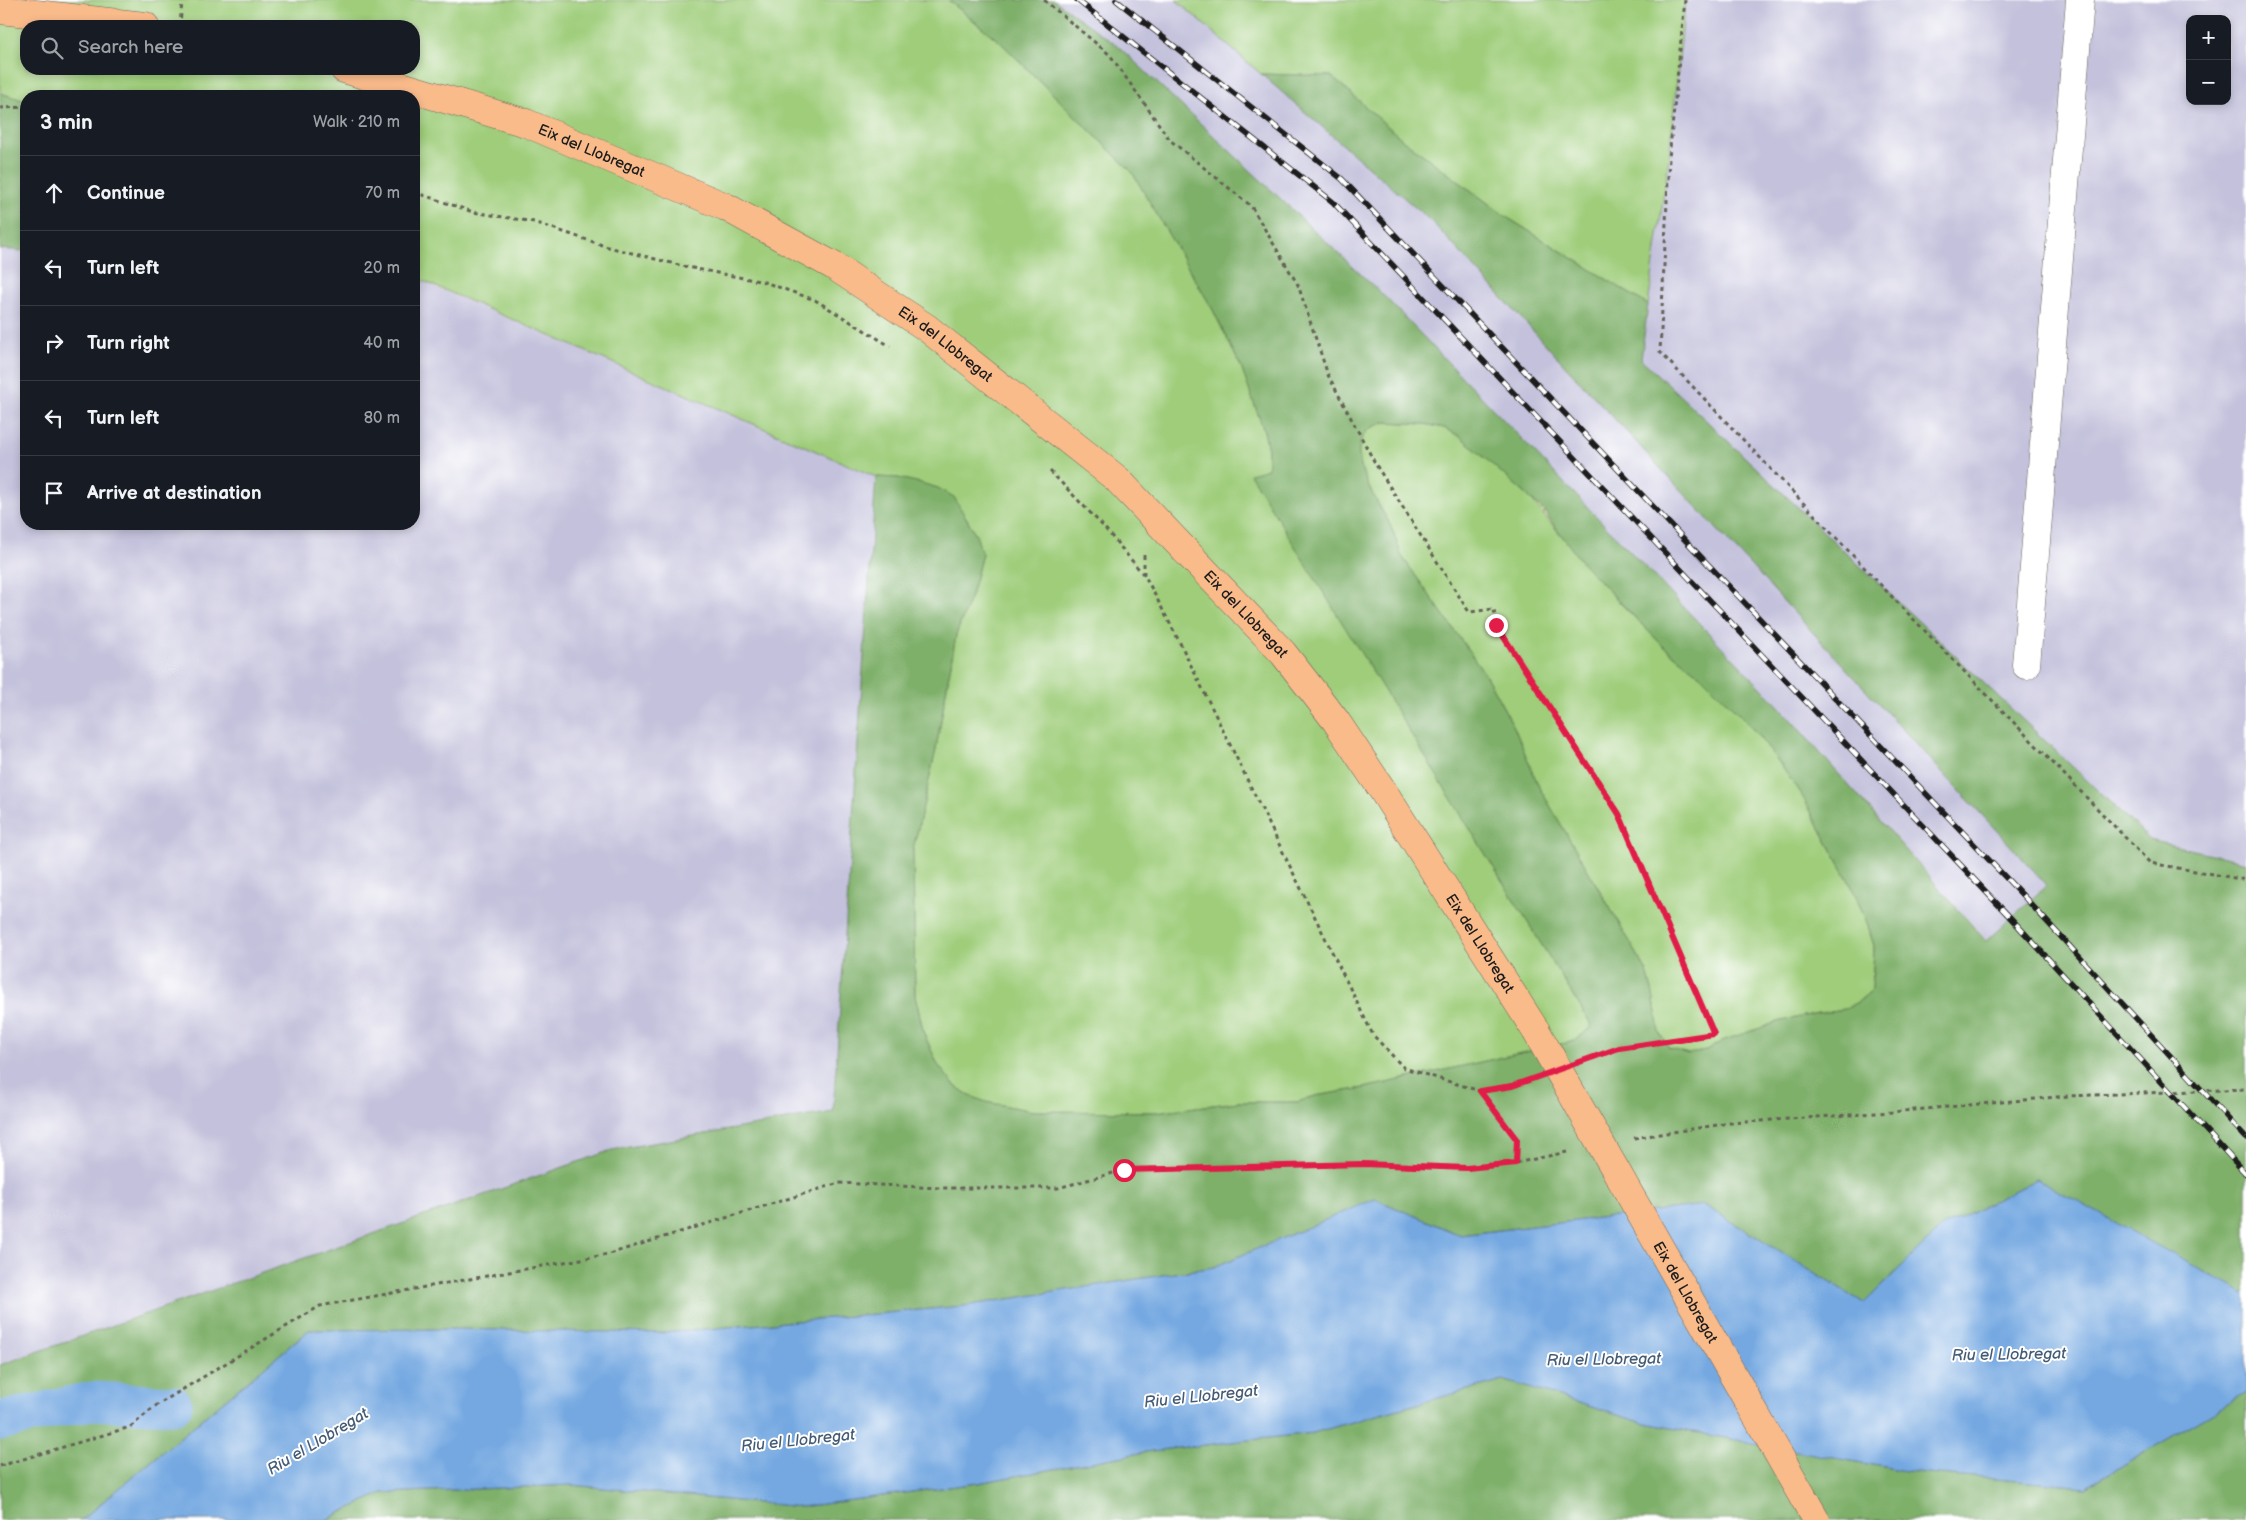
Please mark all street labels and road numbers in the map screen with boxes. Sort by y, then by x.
street label: Eix del Llobregat [535,120,648,182]
street label: Eix del Llobregat [895,302,997,386]
street label: Eix del Llobregat [1200,566,1293,662]
street label: Eix del Llobregat [1441,890,1519,997]
street label: Eix del Llobregat [1649,1238,1722,1347]

